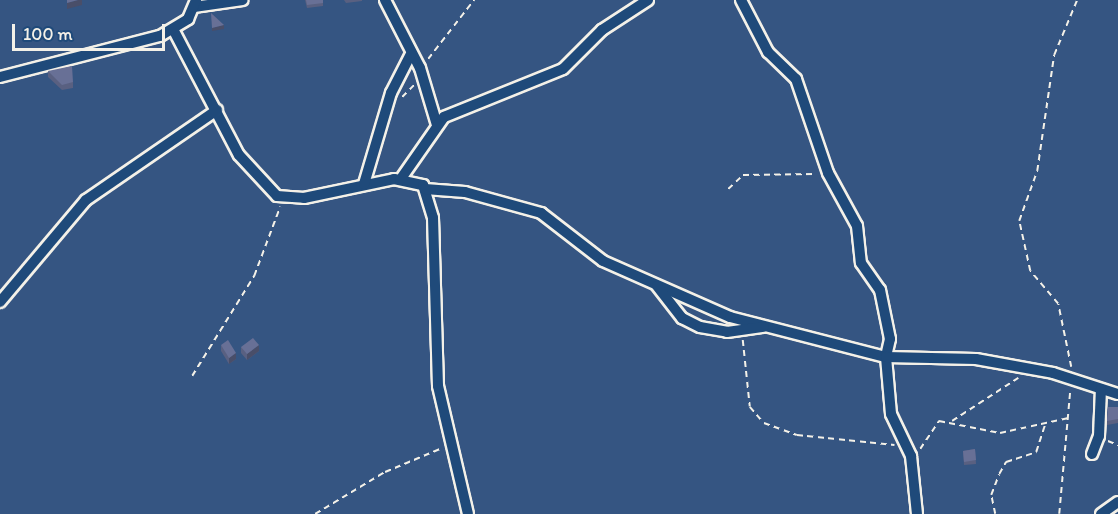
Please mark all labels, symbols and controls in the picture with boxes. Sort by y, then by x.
scale bar [15,12,168,50]
text: 100 m [23,23,73,45]

